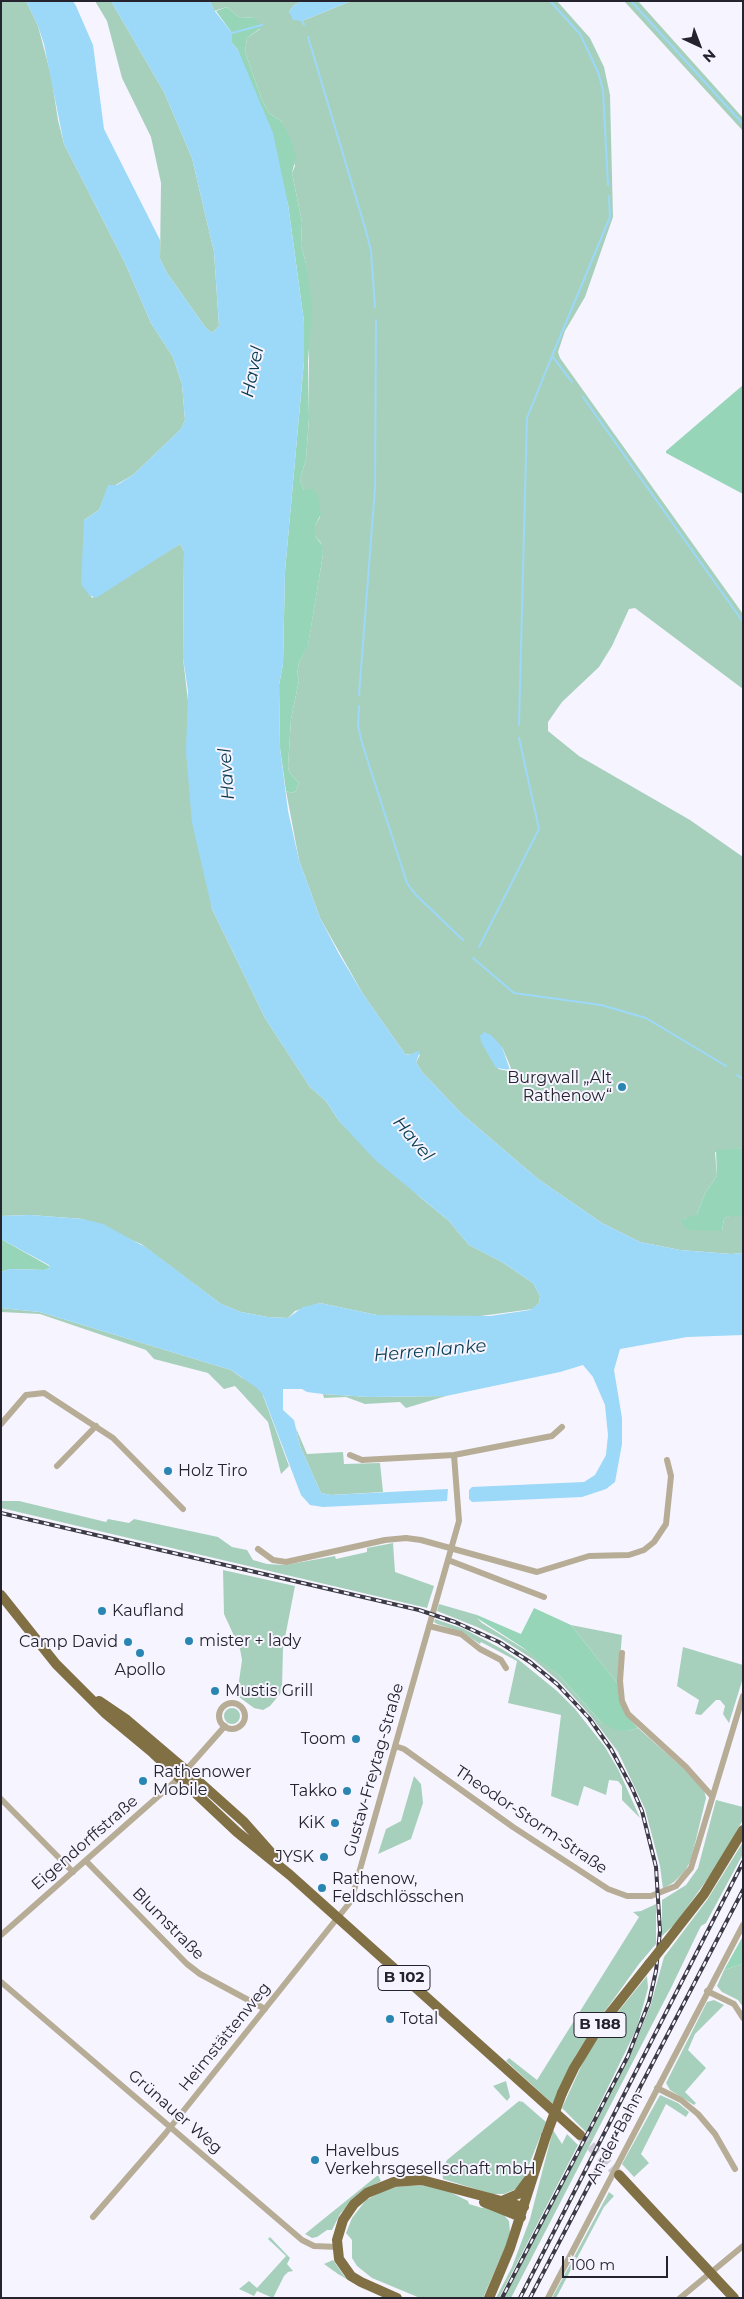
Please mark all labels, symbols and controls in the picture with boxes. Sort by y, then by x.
north arrow [674,20,724,70]
text: N [699,46,720,66]
water label: Havel [237,344,269,400]
water label: Havel [214,747,240,801]
place label: Burgwall „Alt Rathenow“ [507,1068,612,1106]
marker: Burgwall „Alt Rathenow“ [616,1081,628,1093]
water label: Havel [388,1112,438,1166]
water label: Herrenlanke [373,1335,487,1367]
place label: Holz Tiro [178,1461,247,1481]
marker: Holz Tiro [162,1465,174,1477]
place label: Kaufland [112,1601,184,1621]
marker: Kaufland [96,1605,108,1617]
place label: mister + lady [199,1631,301,1651]
place label: Camp David [19,1632,118,1652]
marker: mister + lady [183,1635,195,1647]
marker: Camp David [122,1636,134,1648]
marker: Apollo [134,1647,146,1659]
place label: Apollo [115,1660,165,1680]
place label: Mustis Grill [225,1681,313,1701]
street label: Gustav-Freytag-Straße [340,1681,408,1859]
marker: Mustis Grill [209,1685,221,1697]
place label: Toom [301,1729,346,1749]
marker: Toom [350,1733,362,1745]
place label: Rathenower Mobile [153,1762,251,1800]
street label: Theodor-Storm-Straße [451,1762,611,1878]
marker: Rathenower Mobile [137,1775,149,1787]
place label: Takko [290,1781,337,1801]
marker: Takko [341,1785,353,1797]
street label: Eigendorffstraße [28,1792,142,1894]
place label: KiK [298,1813,325,1833]
marker: KiK [329,1817,341,1829]
place label: JYSK [275,1847,314,1867]
marker: JYSK [318,1851,330,1863]
place label: Rathenow, Feldschlösschen [332,1869,464,1907]
marker: Rathenow, Feldschlösschen [316,1882,328,1894]
street label: Blumstraße [128,1884,208,1964]
road number: B 102 [378,1966,430,1990]
street label: Heimstättenweg [175,1979,275,2095]
place label: Total [400,2009,438,2029]
road number: B 188 [574,2012,626,2038]
marker: Total [384,2013,396,2025]
street label: Grünauer Weg [124,2066,226,2158]
street label: An der Bahn [583,2089,647,2187]
place label: Havelbus Verkehrsgesellschaft mbH [325,2141,536,2179]
marker: Havelbus Verkehrsgesellschaft mbH [309,2154,321,2166]
scale bar [564,2246,670,2278]
text: 100 m [570,2255,615,2274]

